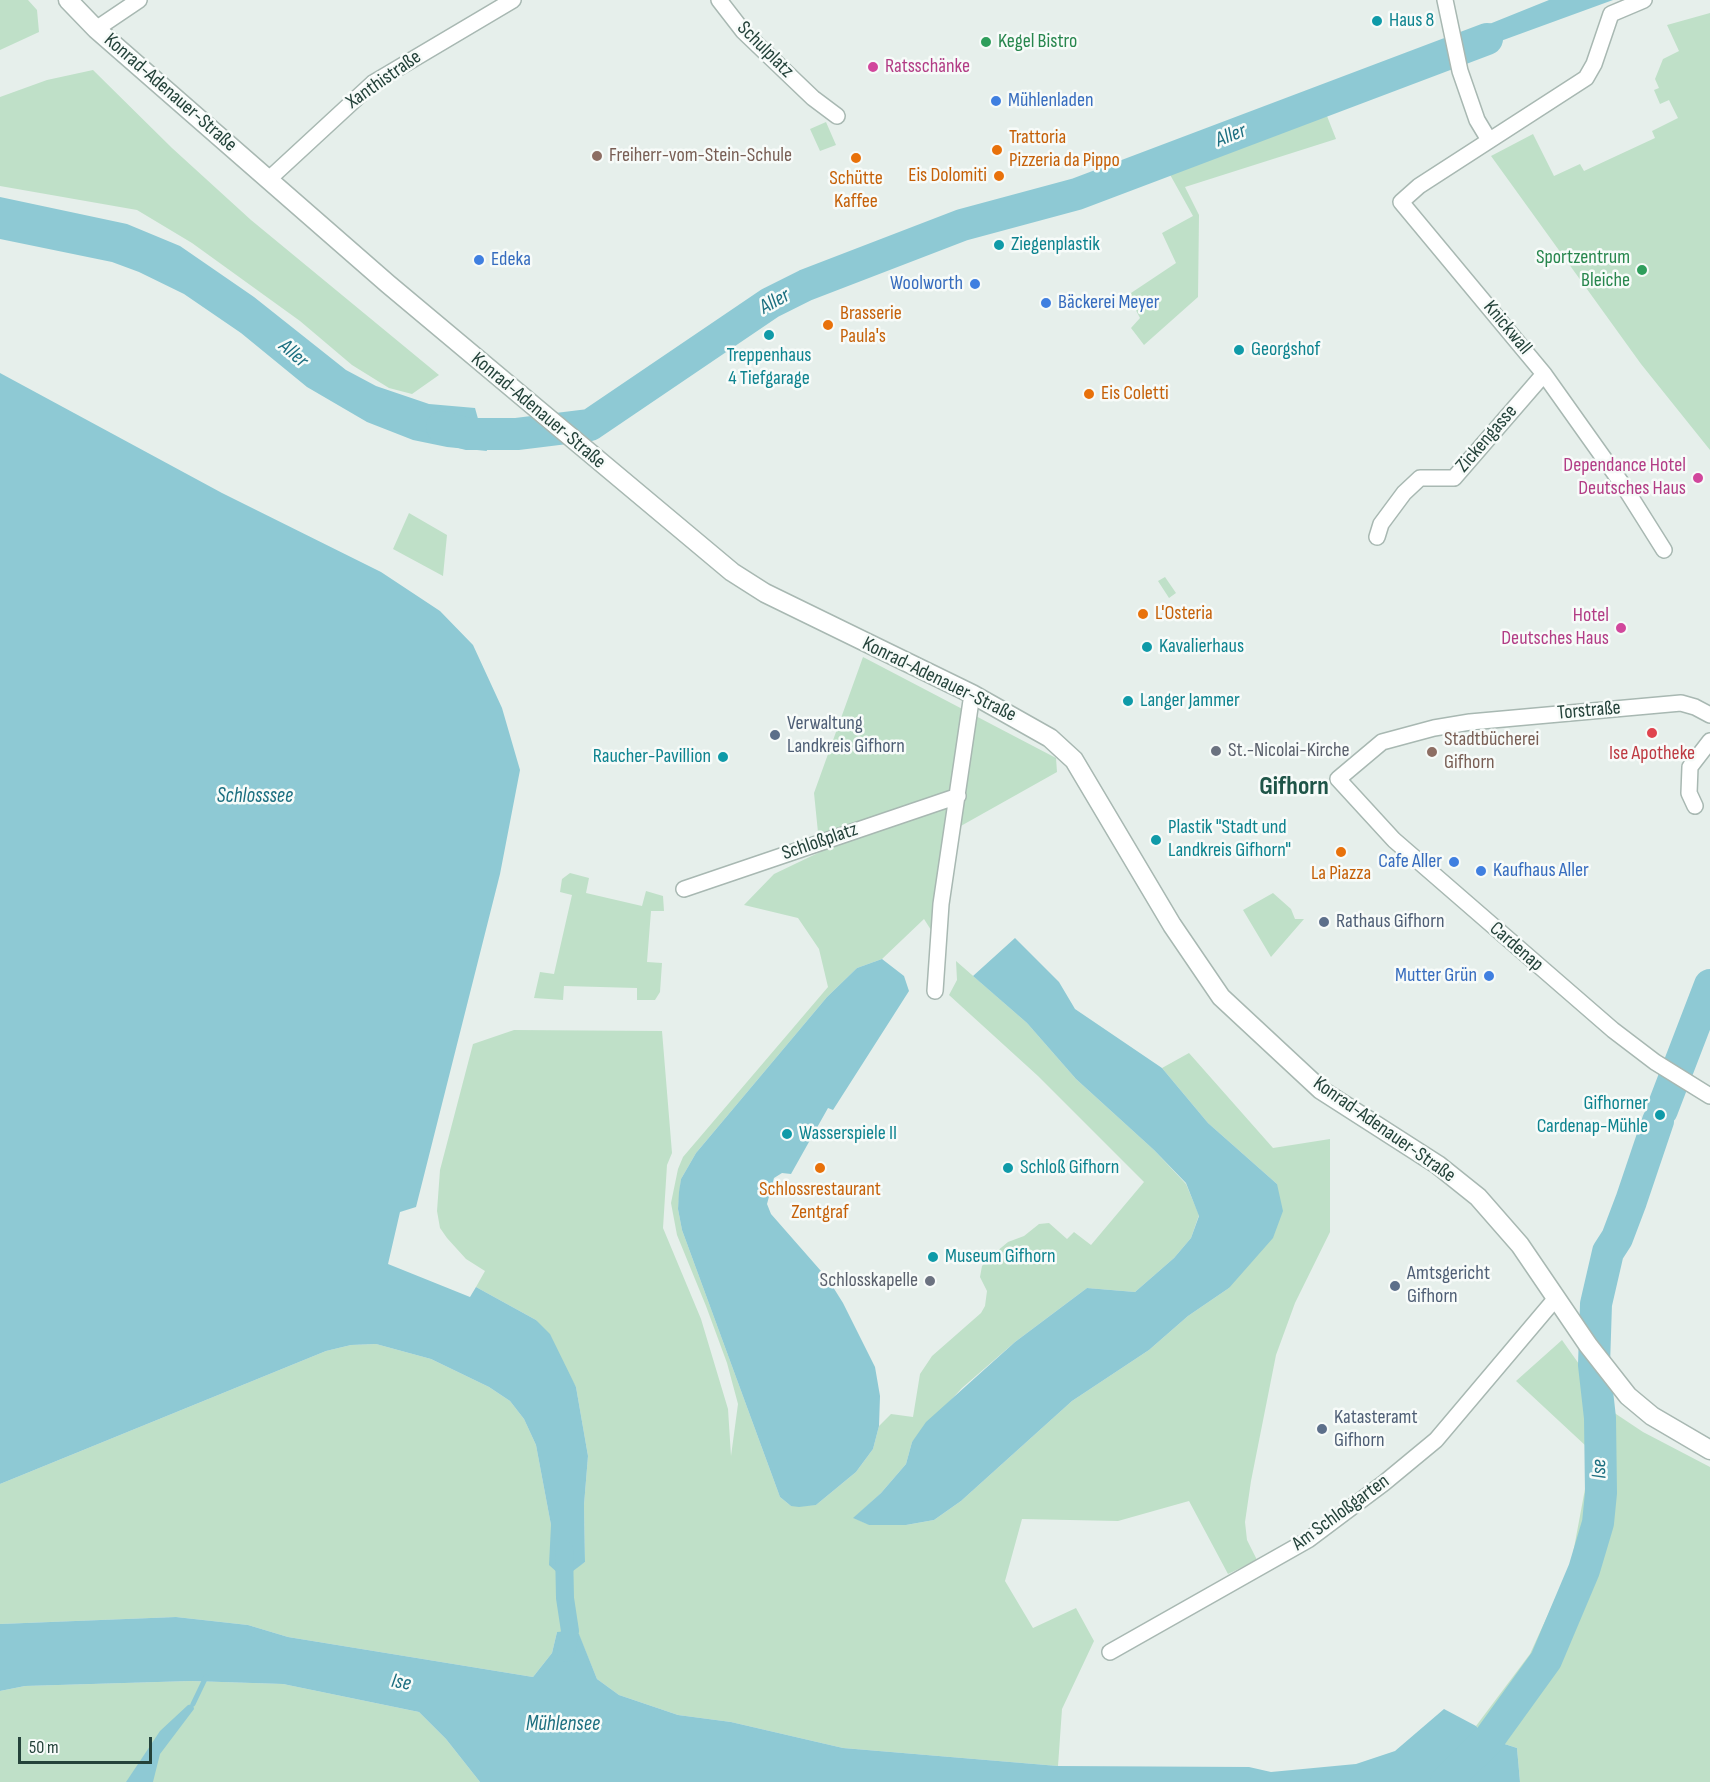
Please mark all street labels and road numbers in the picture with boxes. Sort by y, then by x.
street label: Schulplatz [732,17,798,83]
street label: Konrad-Adenauer-Straße [99,29,241,157]
street label: Xanthistraße [342,46,426,114]
street label: Knickwall [1478,296,1536,360]
street label: Konrad-Adenauer-Straße [466,348,610,474]
street label: Zickengasse [1451,400,1523,478]
street label: Konrad-Adenauer-Straße [858,632,1020,728]
street label: Torstraße [1556,696,1622,726]
street label: Schloßplatz [779,818,861,866]
street label: Cardenap [1484,917,1548,977]
street label: Konrad-Adenauer-Straße [1308,1072,1460,1188]
street label: Am Schloßgarten [1288,1470,1394,1556]

